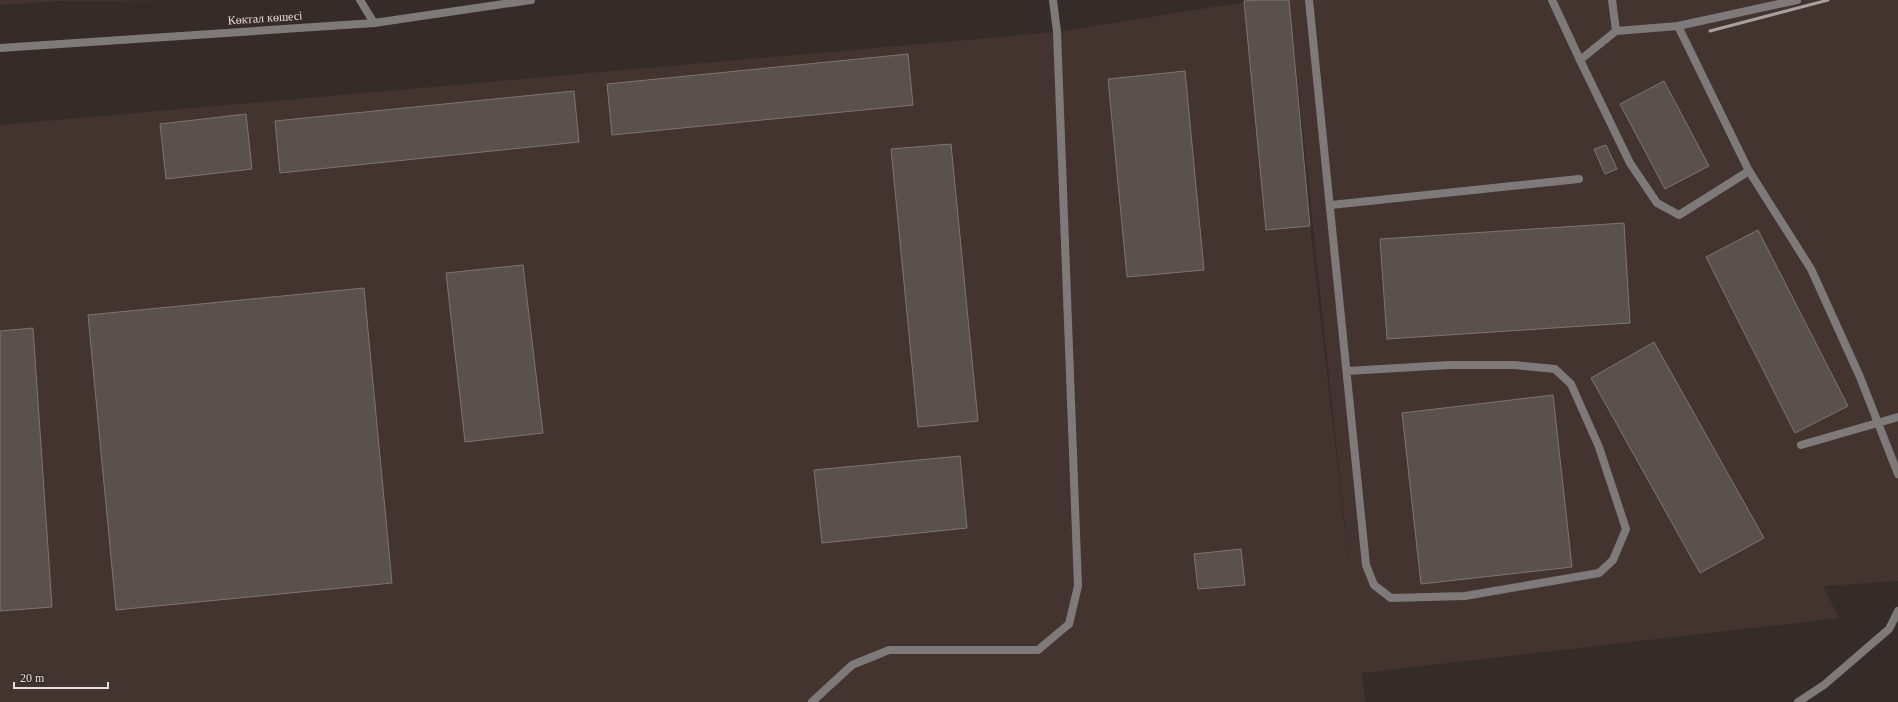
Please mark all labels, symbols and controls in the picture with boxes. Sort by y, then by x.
street label: Көктал көшесі [227,8,303,28]
scale bar [14,664,108,690]
text: 20 m [20,671,45,685]

